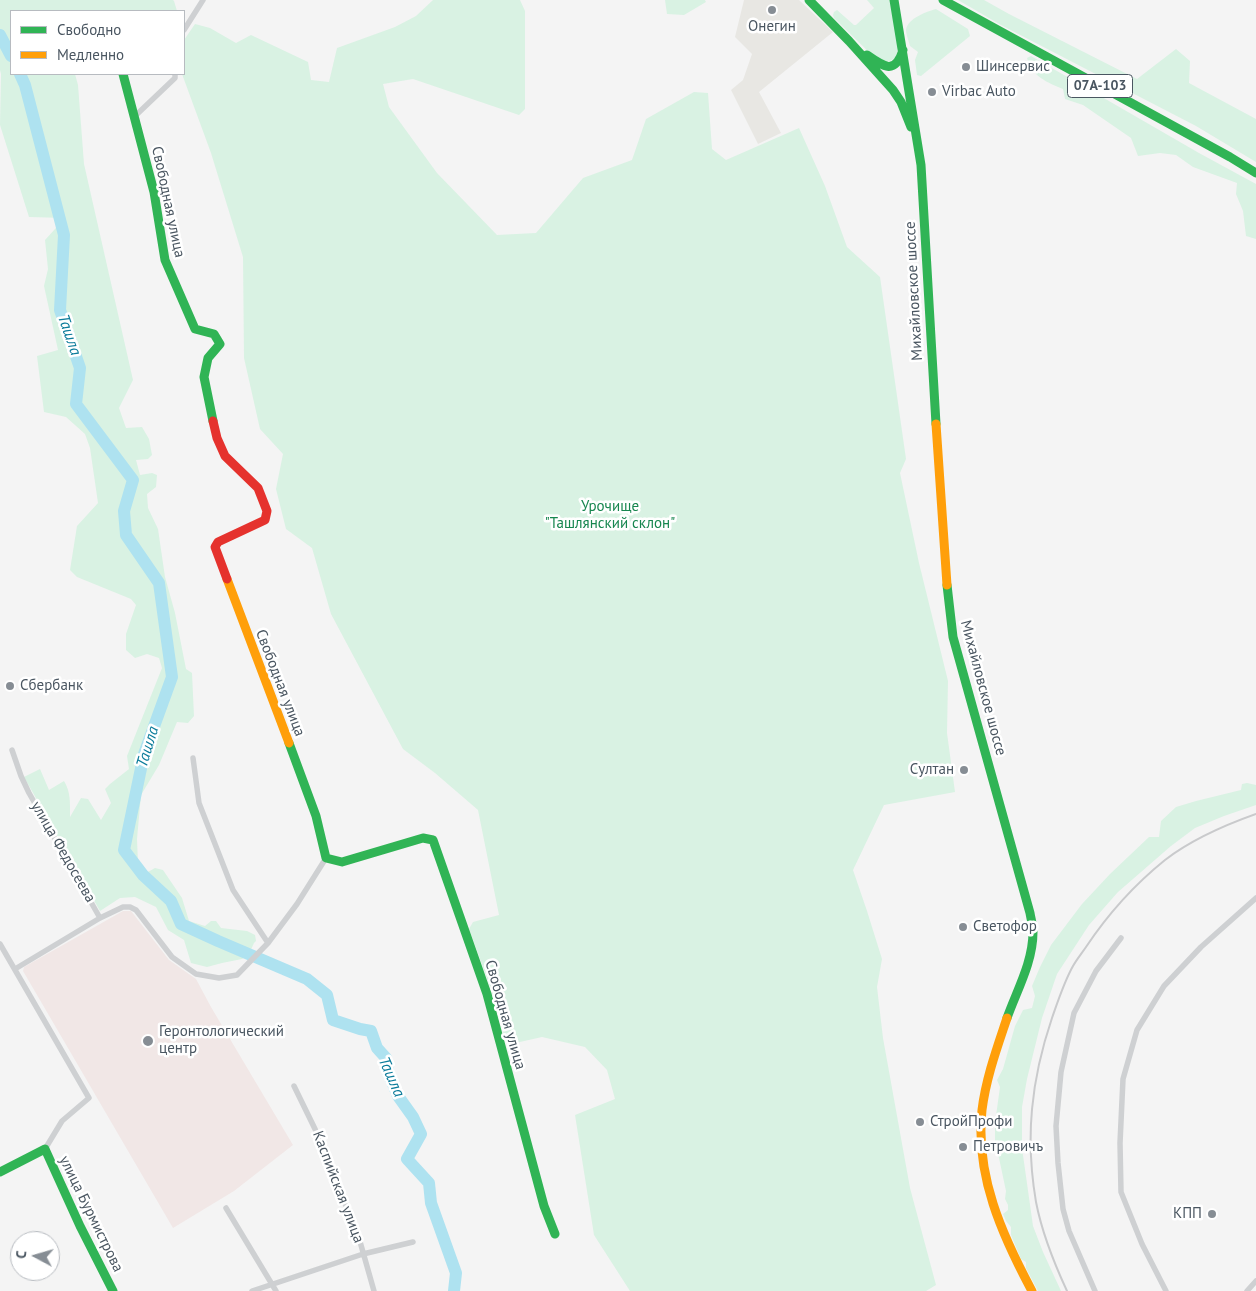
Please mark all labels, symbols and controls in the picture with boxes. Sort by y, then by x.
marker: Онегин [766,4,778,16]
legend [10,10,185,75]
place label: Онегин [748,18,796,36]
text: Свободно [57,20,121,39]
text: Медленно [57,45,124,64]
place label: Шинсервис [976,58,1050,76]
marker: Шинсервис [960,61,972,73]
road number: 07А-103 [1068,74,1132,98]
place label: Virbac Auto [942,83,1016,101]
marker: Virbac Auto [926,86,938,98]
street label: Свободная улица [147,145,189,259]
street label: Михайловское шоссе [901,221,927,361]
water label: Ташла [53,312,85,358]
park label: Урочище "Ташлянский склон" [545,498,675,533]
street label: Михайловское шоссе [956,618,1010,758]
street label: Свободная улица [251,627,309,739]
place label: Сбербанк [20,677,83,695]
marker: Сбербанк [4,680,16,692]
water label: Ташла [133,724,163,770]
place label: Султан [910,761,954,779]
marker: Султан [958,764,970,776]
street label: улица Федосеева [27,798,99,906]
place label: Светофор [973,918,1037,936]
marker: Светофор [957,921,969,933]
street label: Свободная улица [481,958,529,1072]
place label: Геронтологический центр [159,1023,284,1058]
marker: Геронтологический центр [141,1034,155,1048]
water label: Ташла [374,1054,408,1100]
place label: СтройПрофи [930,1113,1012,1131]
marker: СтройПрофи [914,1116,926,1128]
street label: Каспийская улица [308,1128,368,1246]
place label: Петровичъ [973,1138,1043,1156]
marker: Петровичъ [957,1141,969,1153]
street label: улица Бурмистрова [55,1153,127,1275]
place label: КПП [1173,1205,1202,1223]
marker: КПП [1206,1208,1218,1220]
north arrow [10,1231,60,1281]
text: С [12,1250,30,1259]

